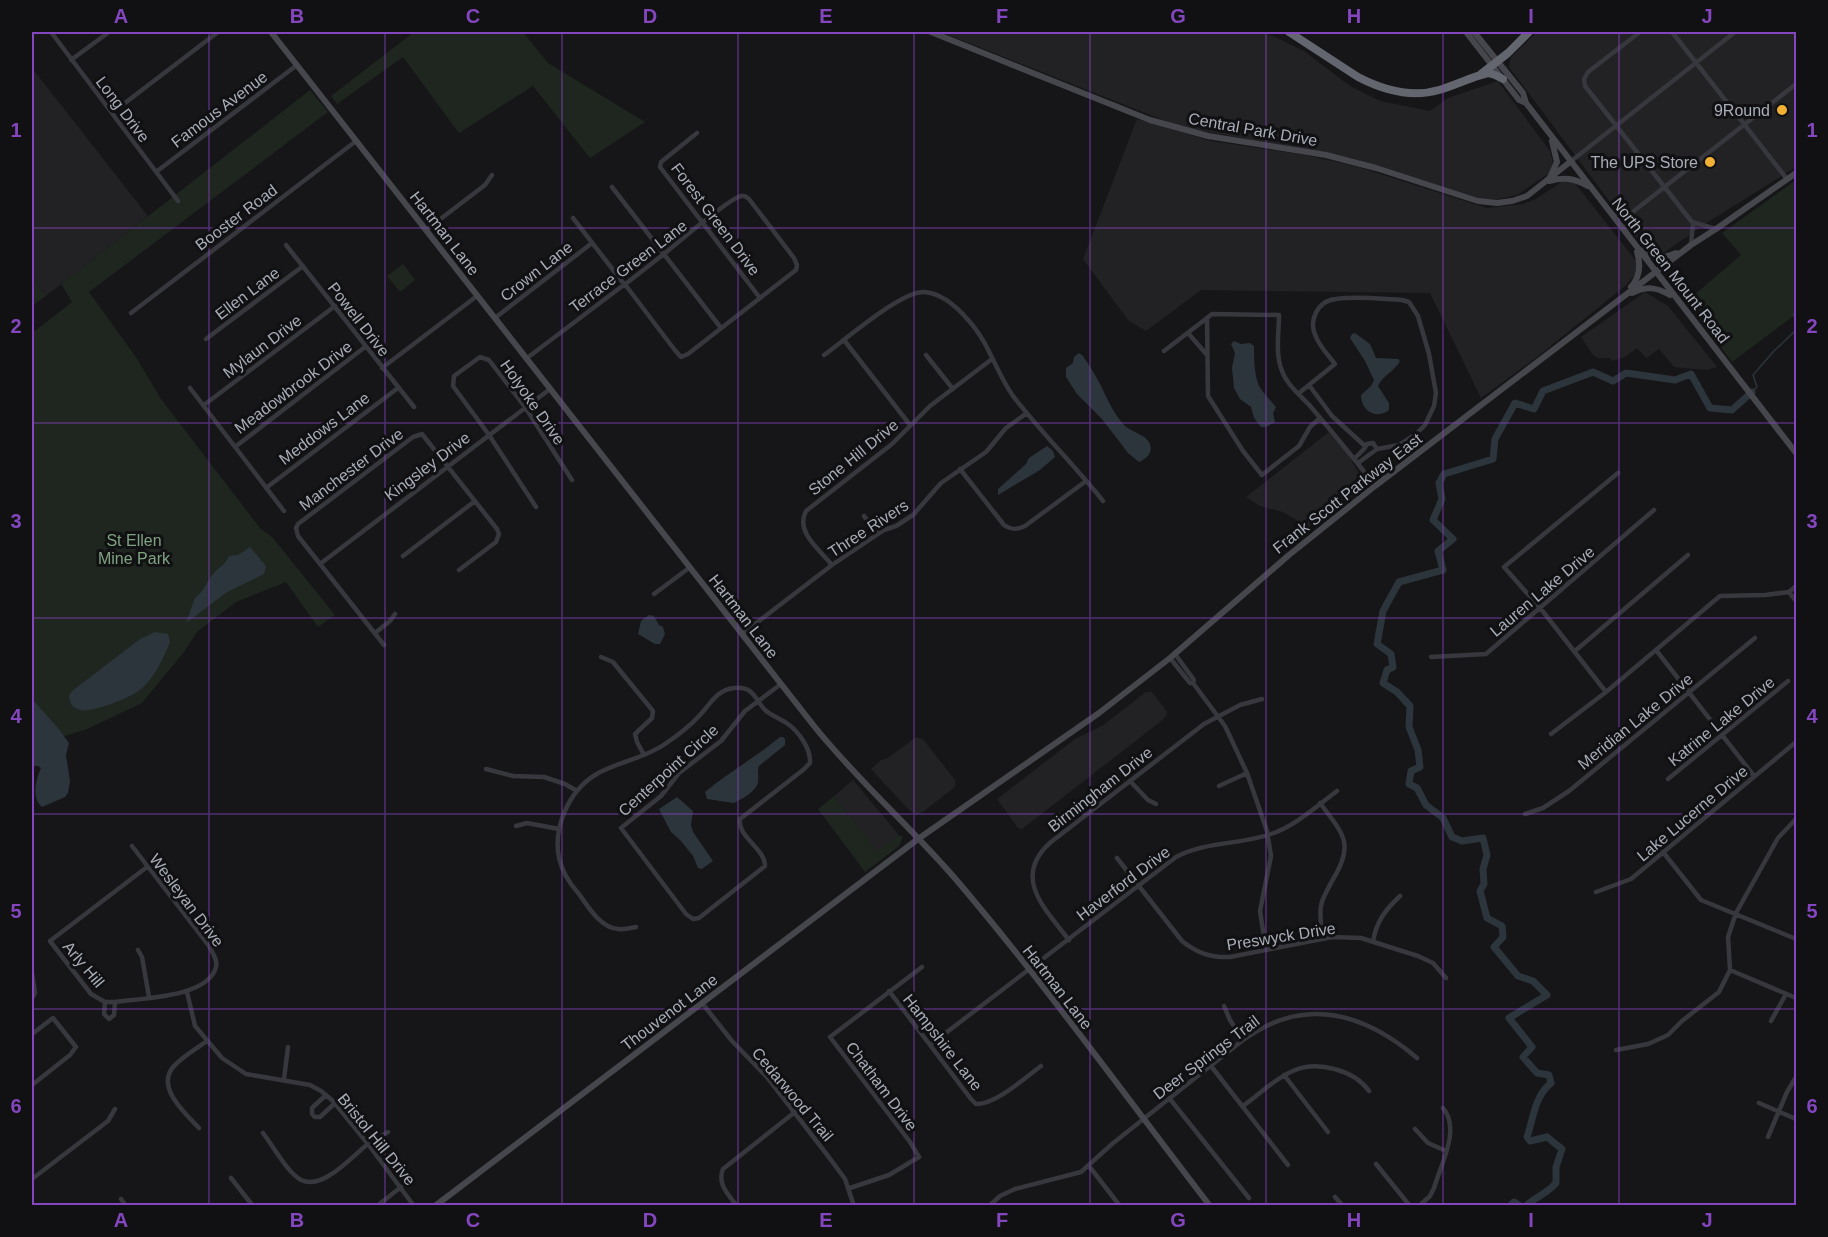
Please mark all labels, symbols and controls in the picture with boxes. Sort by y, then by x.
text: A [114,5,128,27]
text: B [290,5,304,27]
text: C [466,5,480,27]
text: D [643,5,657,27]
text: E [819,5,833,27]
text: F [996,5,1008,27]
text: G [1170,5,1186,27]
text: H [1347,5,1361,27]
text: I [1528,5,1534,27]
text: J [1701,5,1713,27]
street label: Famous Avenue [168,68,271,151]
street label: Long Drive [93,73,153,145]
place label: 9Round [1714,102,1770,119]
marker: 9Round [1775,103,1789,117]
street label: Central Park Drive [1187,110,1319,149]
text: 1 [10,119,22,141]
text: 1 [1806,119,1818,141]
place label: The UPS Store [1590,154,1698,171]
marker: The UPS Store [1703,155,1717,169]
street label: Forest Green Drive [668,160,763,279]
street label: Booster Road [192,181,280,254]
street label: Hartman Lane [407,188,483,279]
street label: North Green Mount Road [1609,194,1733,346]
street label: Terrace Green Lane [566,217,690,316]
street label: Crown Lane [497,238,576,305]
street label: Ellen Lane [212,264,283,323]
street label: Powell Drive [325,279,393,360]
street label: Mylaun Drive [220,311,305,381]
text: 2 [10,315,22,337]
text: 2 [1806,315,1818,337]
street label: Meadowbrook Drive [231,338,355,437]
street label: Holyoke Drive [497,357,568,448]
street label: Meddows Lane [276,389,373,468]
street label: Stone Hill Drive [805,416,902,499]
street label: Manchester Drive [296,425,407,514]
street label: Kingsley Drive [381,429,473,504]
street label: Frank Scott Parkway East [1270,430,1425,557]
street label: Three Rivers [825,496,911,560]
text: 3 [10,510,22,532]
text: 3 [1806,510,1818,532]
park label: St Ellen Mine Park [98,532,171,567]
street label: Lauren Lake Drive [1487,543,1598,640]
street label: Hartman Lane [706,571,782,662]
street label: Meridian Lake Drive [1575,670,1696,773]
street label: Katrine Lake Drive [1665,673,1778,769]
text: 4 [10,705,22,727]
text: 4 [1806,705,1818,727]
street label: Centerpoint Circle [615,721,722,820]
street label: Birmingham Drive [1045,743,1156,835]
street label: Lake Lucerne Drive [1634,762,1751,864]
street label: Haverford Drive [1073,843,1173,924]
street label: Wesleyan Drive [146,851,227,950]
text: 5 [10,900,22,922]
text: 5 [1806,900,1818,922]
street label: Preswyck Drive [1225,919,1337,954]
street label: Arly Hill [60,938,108,991]
street label: Hartman Lane [1020,942,1096,1033]
street label: Thouvenot Lane [618,971,721,1054]
street label: Hampshire Lane [900,991,986,1094]
street label: Deer Springs Trail [1150,1012,1263,1103]
street label: Chatham Drive [843,1039,921,1134]
street label: Cedarwood Trail [749,1044,837,1144]
street label: Bristol Hill Drive [334,1090,419,1189]
text: 6 [10,1095,22,1117]
text: 6 [1806,1095,1818,1117]
text: A [114,1209,128,1231]
text: B [290,1209,304,1231]
text: C [466,1209,480,1231]
text: D [643,1209,657,1231]
text: E [819,1209,833,1231]
text: F [996,1209,1008,1231]
text: G [1170,1209,1186,1231]
text: H [1347,1209,1361,1231]
text: I [1528,1209,1534,1231]
text: J [1701,1209,1713,1231]

